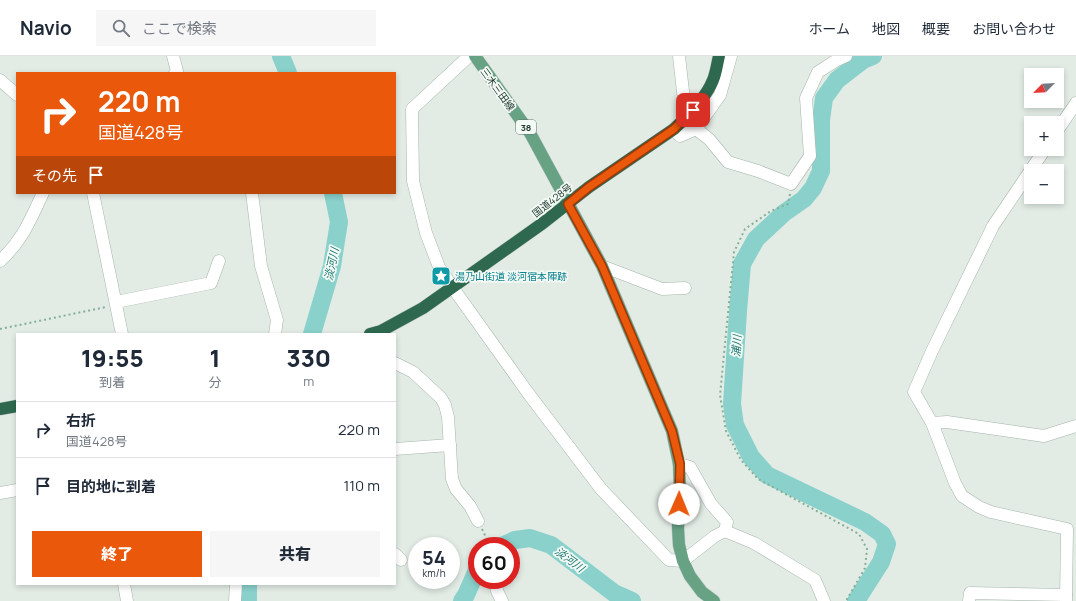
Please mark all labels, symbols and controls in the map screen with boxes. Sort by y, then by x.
search box [96,10,376,46]
text: Navio [20,15,72,41]
icon: search [110,17,132,39]
text: ここで検索 [142,18,217,39]
text: ホーム [808,19,850,38]
text: 地図 [872,19,900,38]
text: 概要 [922,19,950,38]
text: お問い合わせ [972,19,1056,38]
street label: 三木三田線 [478,65,518,113]
north arrow [1024,68,1064,108]
map controls [1024,68,1064,204]
text: 220 m [98,82,181,120]
icon: right [32,88,84,140]
pin [676,93,710,127]
icon: arrive [682,99,704,121]
button: + [1024,116,1064,156]
text: 国道428号 [98,120,183,144]
road number: 38 [516,120,536,134]
icon: arrive [85,164,107,186]
button: − [1024,164,1064,204]
text: その先 [32,165,77,186]
street label: 国道428号 [529,180,575,220]
water label: 淡河川 [320,245,342,282]
place icon: 湯乃山街道 淡河宿本陣跡 [430,265,452,287]
place label: 湯乃山街道 淡河宿本陣跡 [455,269,567,283]
water label: 浦川 [728,334,744,357]
text: 19:55 [81,341,144,374]
text: 1 [210,341,221,374]
text: 330 [287,341,331,374]
text: m [303,372,314,390]
text: 到着 [99,373,125,391]
text: 分 [209,373,222,391]
text: 右折 [66,410,96,431]
icon: right [32,419,54,441]
text: 220 m [338,419,380,440]
text: 国道428号 [66,432,128,450]
icon: arrive [32,475,54,497]
text: 110 m [343,475,380,496]
text: 目的地に到着 [66,476,156,497]
position arrow [658,483,700,525]
button: 終了 [32,531,202,577]
button: 共有 [210,531,380,577]
speed limit sign: 60 [468,537,520,589]
water label: 淡河川 [552,543,588,576]
text: 54 [422,544,446,571]
text: km/h [422,566,446,580]

